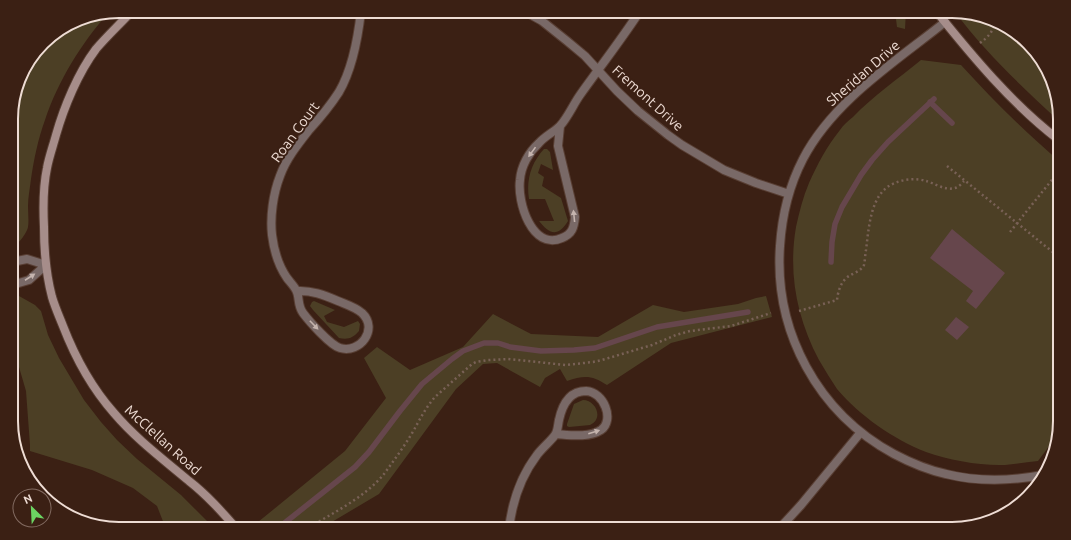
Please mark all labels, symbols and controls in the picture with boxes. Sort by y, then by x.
street label: Sheridan Drive [823,37,903,109]
street label: Fremont Drive [609,62,687,134]
street label: Roan Court [268,98,323,165]
one-way arrow [528,147,536,157]
one-way arrow [571,210,577,222]
one-way arrow [25,274,36,281]
one-way arrow [309,320,318,330]
street label: McClellan Road [122,402,204,478]
one-way arrow [589,429,601,435]
north arrow [12,488,52,528]
text: N [22,492,34,506]

